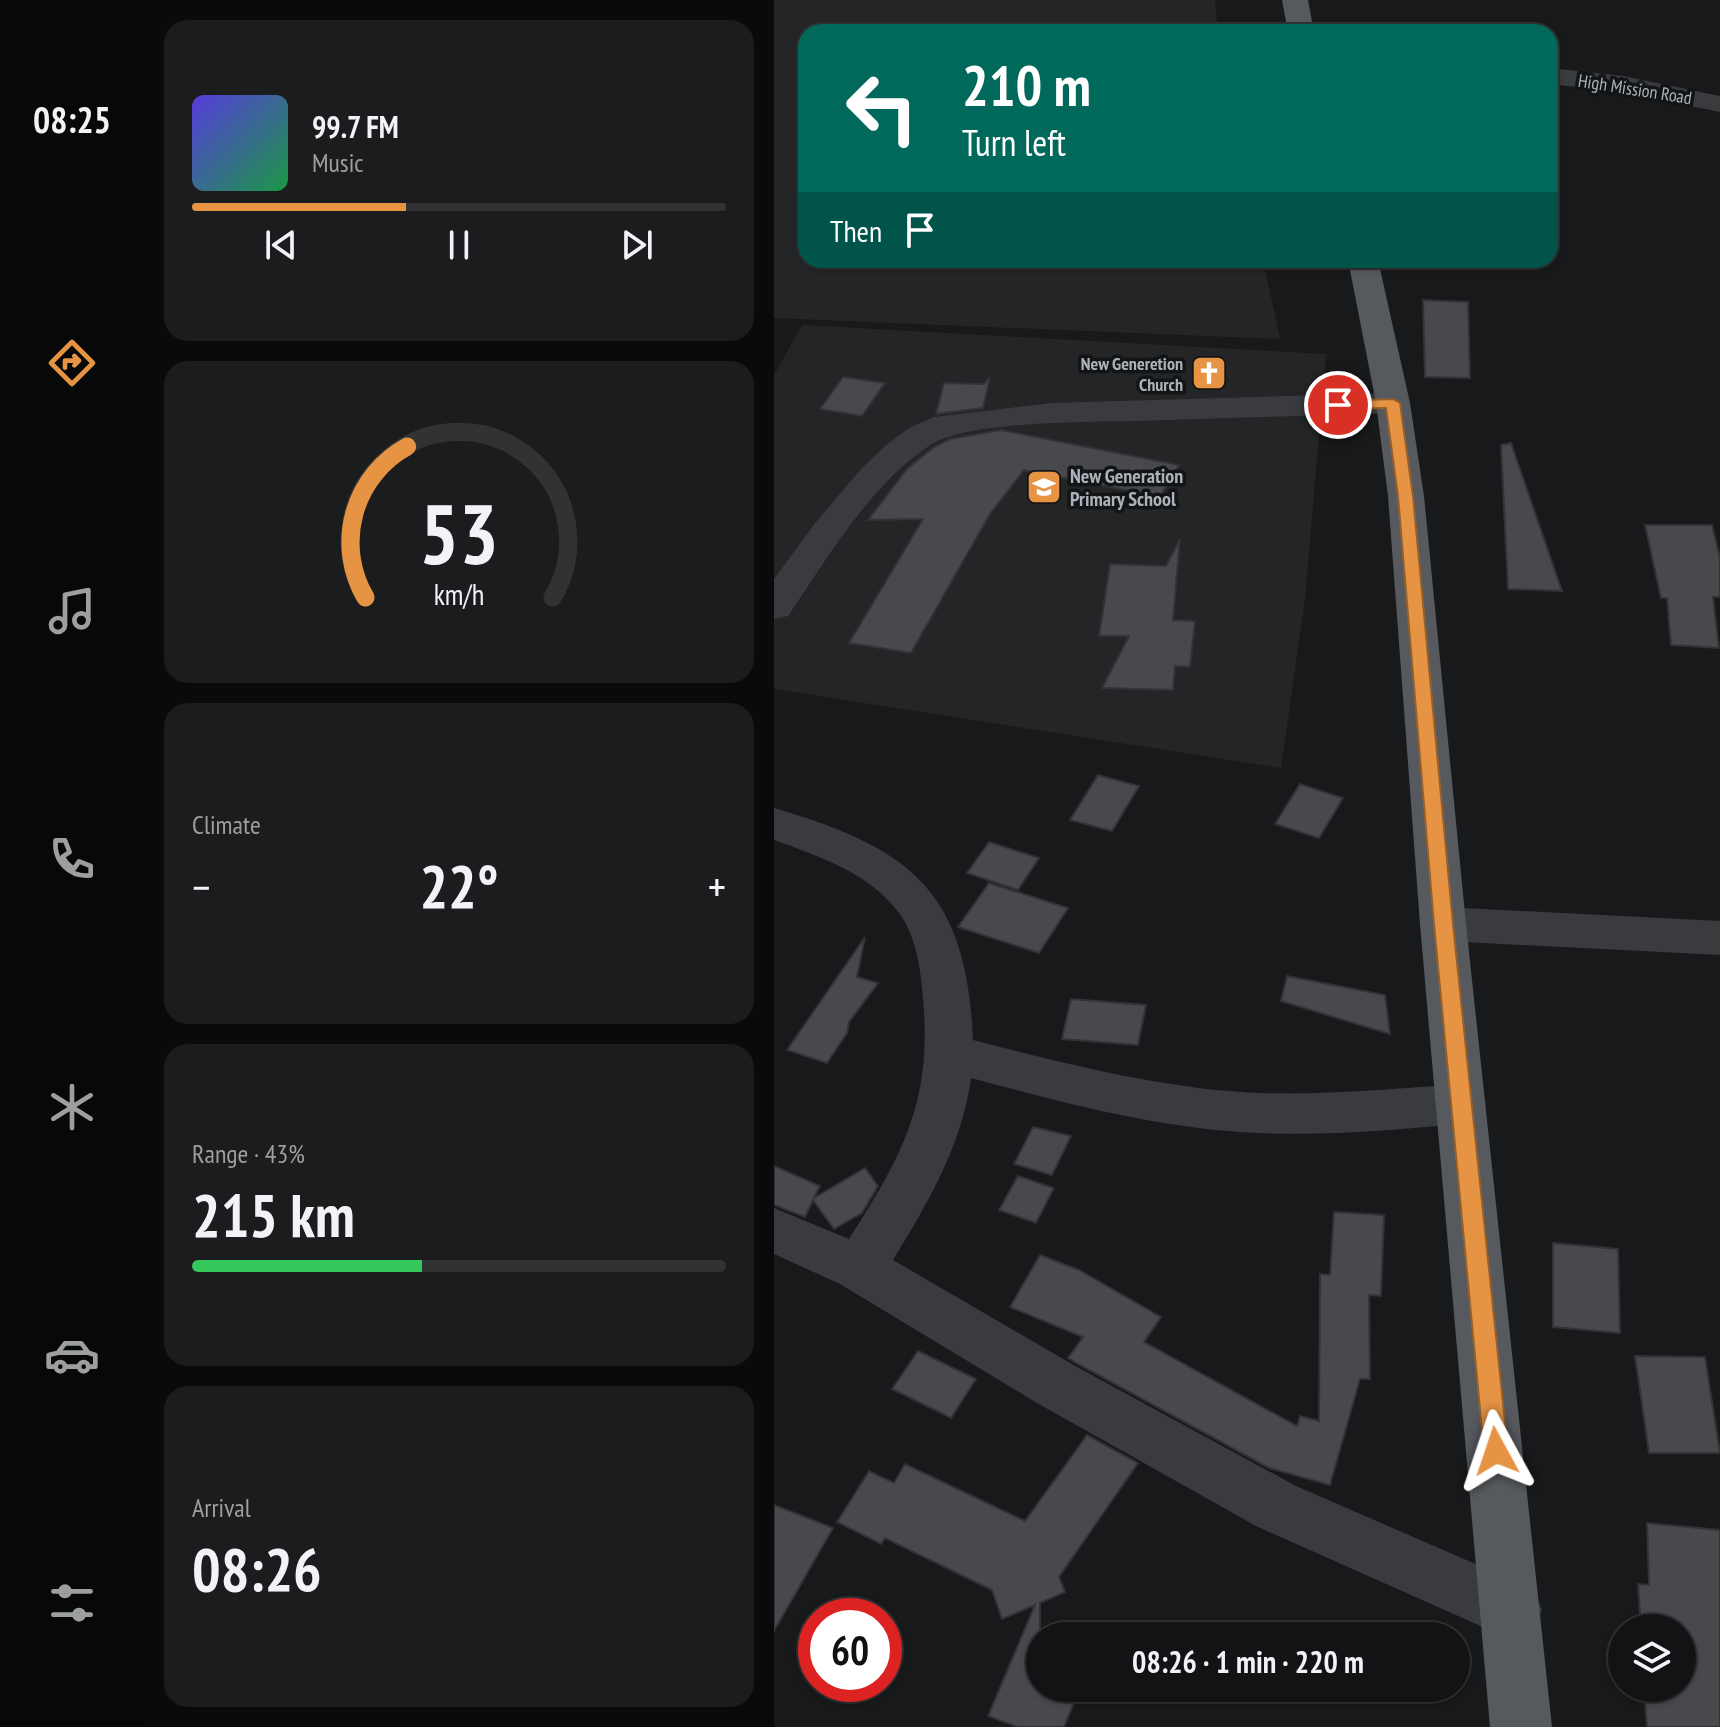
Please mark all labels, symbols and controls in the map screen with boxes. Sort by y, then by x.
text: 210 m [962,49,1091,121]
icon: left [830,56,934,160]
street label: High Mission Road [1577,69,1693,109]
text: 08:25 [33,96,111,143]
text: 99.7 FM [312,107,399,146]
text: Turn left [962,119,1066,166]
text: Music [312,146,364,179]
icon: arrive [898,208,942,252]
text: Then [830,211,882,250]
icon: previous [259,223,303,267]
icon: pause [437,223,481,267]
icon: next [615,223,659,267]
icon: directions [44,335,100,391]
place label: New Generetion Church [1081,352,1183,396]
church icon: New Generetion Church [1190,354,1228,392]
pin [1304,371,1372,439]
icon: arrive [1316,383,1360,427]
place label: New Generation Primary School [1070,463,1183,512]
school or university icon: New Generation Primary School [1025,468,1063,506]
text: 53 [419,479,499,587]
text: km/h [434,576,484,613]
icon: music [44,583,100,639]
text: Climate [192,808,261,841]
icon: phone [44,831,100,887]
text: 22° [419,847,499,925]
text: − [192,858,210,915]
text: + [708,858,726,915]
icon: climate [44,1079,100,1135]
text: Range · 43% [192,1137,305,1170]
text: 215 km [192,1176,355,1254]
icon: car [44,1327,100,1383]
position arrow [1454,1409,1538,1493]
text: Arrival [192,1491,251,1524]
text: 08:26 [192,1530,322,1608]
icon: filters [44,1575,100,1631]
speed limit sign: 60 [798,1598,902,1702]
map controls [1608,1614,1696,1702]
button: layers [1608,1614,1696,1702]
text: 08:26 · 1 min · 220 m [1132,1642,1364,1681]

